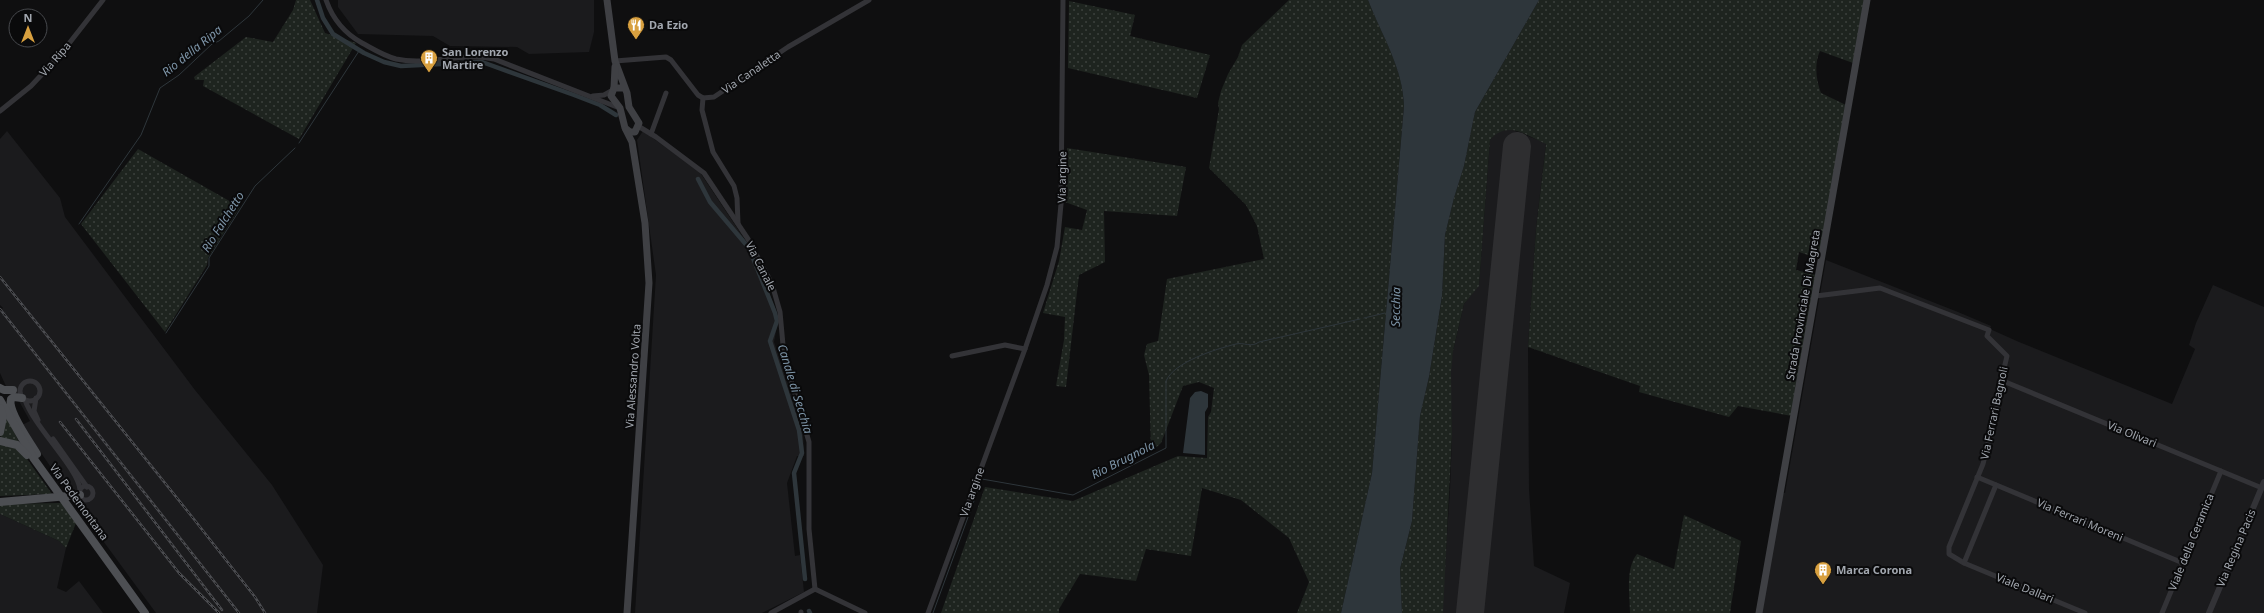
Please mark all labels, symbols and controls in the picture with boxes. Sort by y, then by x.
north arrow [8,8,48,48]
text: N [24,10,32,25]
restaurant icon: Da Ezio [626,15,646,40]
place label: Da Ezio [649,17,688,32]
water label: Rio della Ripa [158,21,225,80]
street label: Via Ripa [35,38,74,79]
place label: San Lorenzo Martire [442,44,509,72]
street label: Via Canaletta [718,46,783,97]
building icon: San Lorenzo Martire [419,48,439,73]
street label: Via argine [1054,151,1069,203]
water label: Rio Falchetto [197,188,248,255]
street label: Strada Provinciale Di Magreta [1782,229,1823,381]
street label: Via Canale [743,238,780,293]
water label: Secchia [1387,287,1404,327]
street label: Via Alessandro Volta [621,323,644,429]
water label: Canale di Secchia [774,342,817,436]
street label: Via Ferrari Bagnoli [1976,365,2011,461]
street label: Via Olivari [2105,417,2159,450]
water label: Rio Brugnola [1088,436,1158,483]
street label: Via Pedemontana [47,460,112,543]
street label: Via argine [956,465,987,519]
street label: Viale della Ceramica [2164,491,2217,593]
street label: Via Ferrari Moreni [2035,495,2126,545]
street label: Via Regina Pacis [2212,507,2259,589]
building icon: Marca Corona [1813,560,1833,585]
place label: Marca Corona [1836,562,1912,577]
street label: Viale Dallari [1994,569,2056,606]

